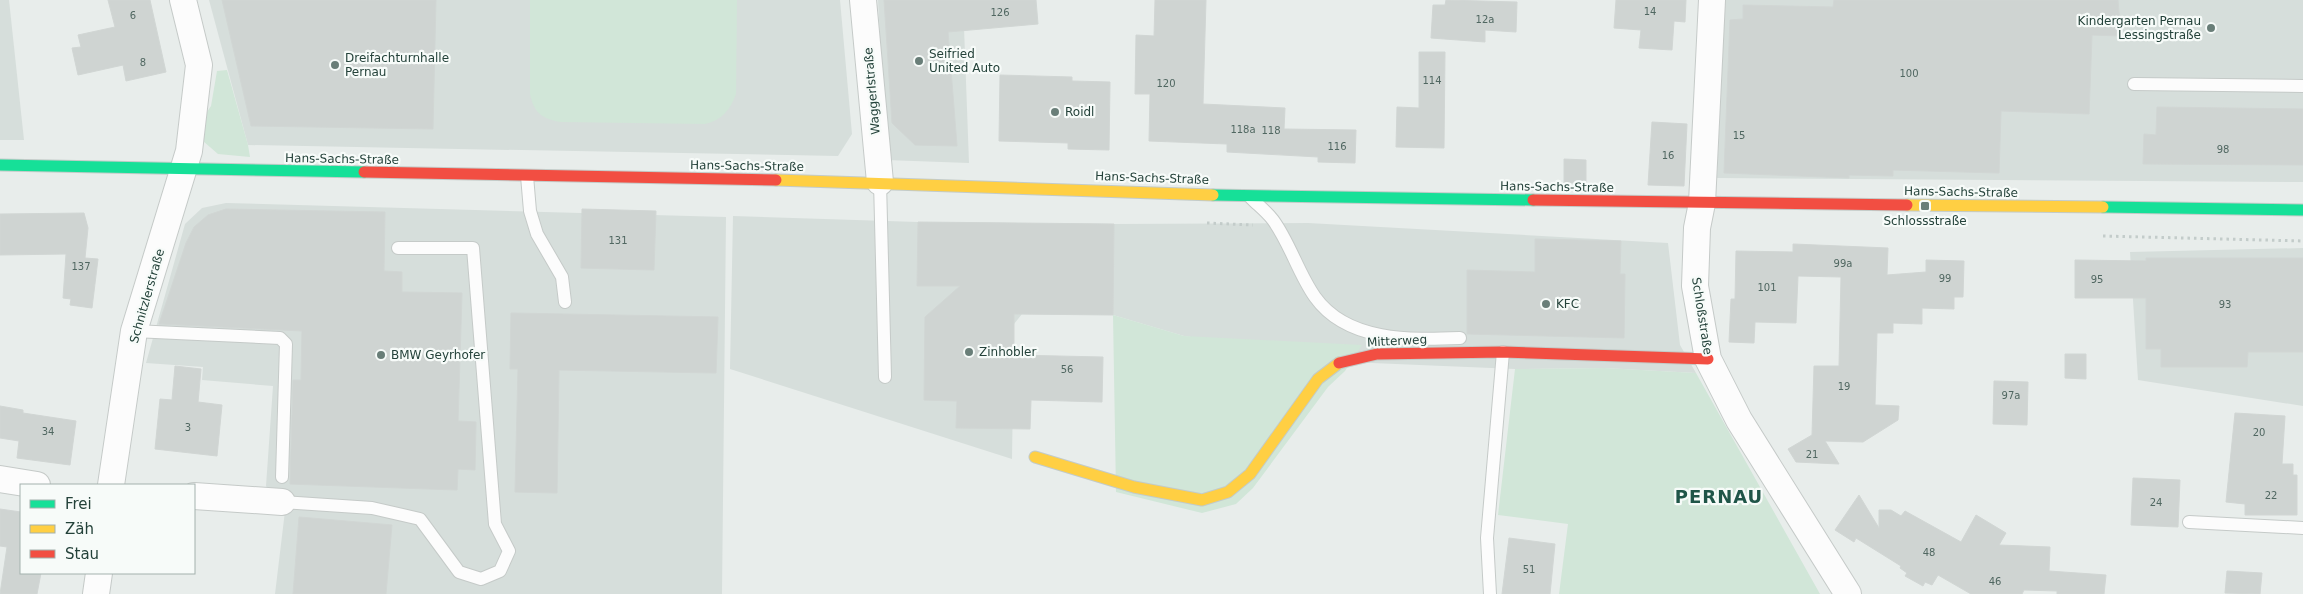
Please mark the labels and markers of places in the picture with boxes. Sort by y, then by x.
place label: Kindergarten Pernau Lessingstraße [2078,14,2201,42]
marker: Kindergarten Pernau Lessingstraße [2205,22,2217,34]
place label: Seifried United Auto [929,47,1000,75]
place label: Dreifachturnhalle Pernau [345,51,449,79]
marker: Seifried United Auto [913,55,925,67]
marker: Dreifachturnhalle Pernau [329,59,341,71]
place label: Roidl [1065,105,1094,119]
marker: Roidl [1049,106,1061,118]
marker: Schlossstraße [1919,200,1931,212]
place label: Schlossstraße [1883,214,1967,228]
place label: KFC [1556,297,1579,311]
marker: KFC [1540,298,1552,310]
place label: Zinhobler [979,345,1036,359]
marker: Zinhobler [963,346,975,358]
place label: BMW Geyrhofer [391,348,485,362]
marker: BMW Geyrhofer [375,349,387,361]

